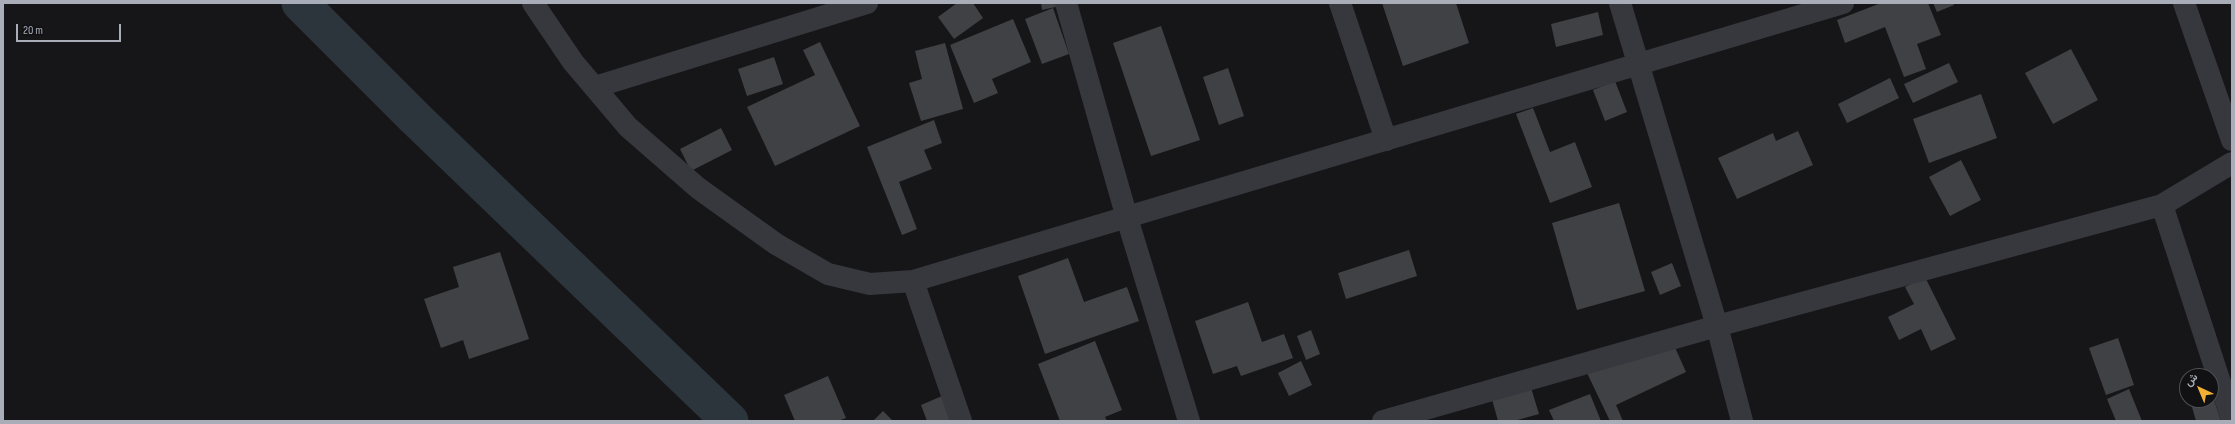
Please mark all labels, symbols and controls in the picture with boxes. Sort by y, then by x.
scale bar [18,16,123,42]
text: 20 m [23,23,43,38]
north arrow [2179,368,2219,408]
text: ش [2182,370,2200,389]

